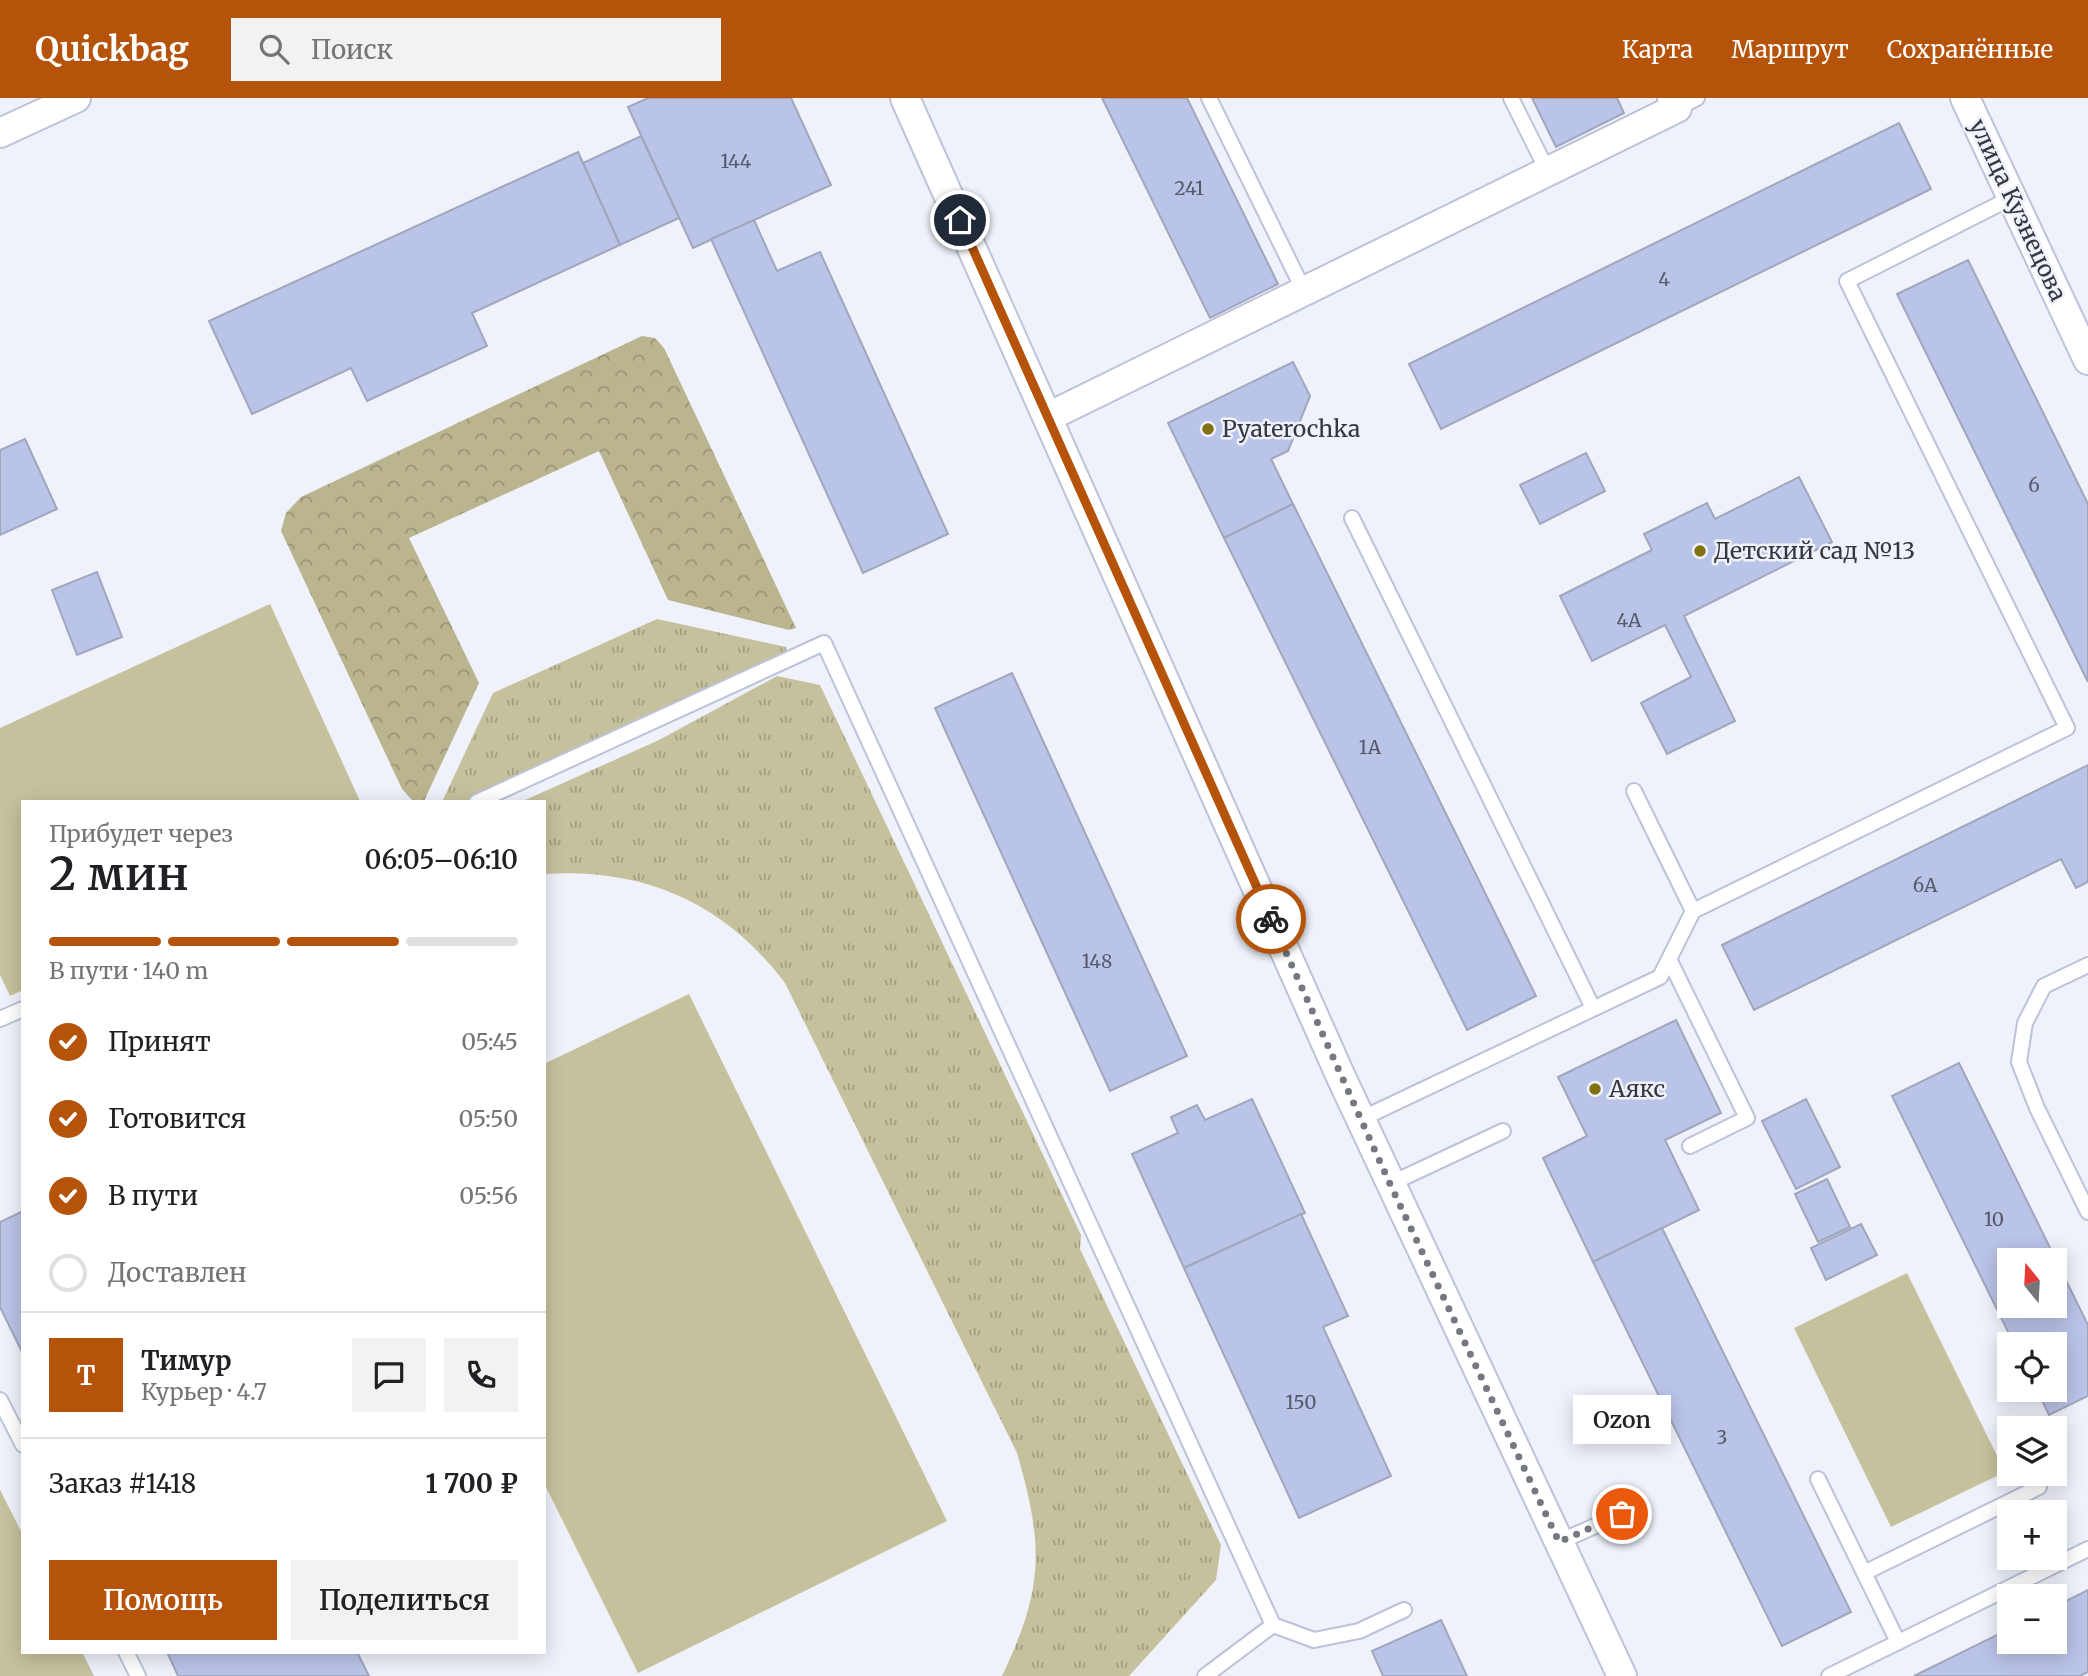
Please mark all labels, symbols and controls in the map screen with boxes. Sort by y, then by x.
search box [231,18,721,81]
text: Quickbag [35,29,189,70]
icon: search [255,30,293,68]
text: Поиск [311,33,393,66]
text: Карта [1622,34,1693,65]
text: Маршрут [1731,34,1849,65]
text: Сохранённые [1887,34,2053,65]
street label: улица Кузнецова [1964,114,2073,306]
house number: 144 [721,149,752,173]
house number: 241 [1174,176,1204,200]
pin [930,190,990,250]
icon: home [941,201,979,239]
house number: 4 [1658,267,1670,291]
place label: Pyaterochka [1222,414,1360,443]
marker: Pyaterochka [1200,421,1216,437]
house number: 6 [2028,473,2040,497]
place label: Детский сад №13 [1714,536,1915,565]
marker: Детский сад №13 [1692,543,1708,559]
house number: 4А [1617,608,1642,632]
house number: 1А [1359,735,1382,759]
text: Прибудет через [49,819,233,848]
text: 06:05–06:10 [365,843,518,876]
text: 2 мин [49,845,189,903]
house number: 6А [1913,873,1938,897]
courier [1236,884,1306,954]
icon: bike [1252,900,1290,938]
house number: 148 [1082,949,1112,973]
text: В пути · 140 m [49,956,208,985]
icon: check [49,1023,87,1061]
text: Принят [108,1025,211,1058]
text: 05:45 [461,1027,518,1056]
place label: Аякс [1608,1074,1665,1103]
marker: Аякс [1587,1081,1603,1097]
icon: check [49,1100,87,1138]
text: Готовится [108,1102,246,1135]
text: 05:50 [458,1104,518,1133]
icon: check [49,1177,87,1215]
text: В пути [108,1179,198,1212]
text: 05:56 [459,1181,518,1210]
house number: 10 [1984,1207,2004,1231]
north arrow [1997,1248,2067,1318]
map controls [1997,1248,2067,1654]
text: Доставлен [108,1256,247,1289]
button: locate [1997,1332,2067,1402]
button: chat [352,1338,426,1412]
button: phone [444,1338,518,1412]
text: Тимур [141,1344,231,1377]
text: Т [77,1359,95,1392]
text: Курьер · 4.7 [141,1377,267,1406]
house number: 150 [1285,1390,1317,1414]
callout: Ozon [1573,1395,1671,1444]
text: Ozon [1593,1405,1651,1434]
button: layers [1997,1416,2067,1486]
house number: 3 [1717,1425,1727,1449]
text: Заказ #1418 [49,1467,196,1500]
text: 1 700 ₽ [426,1467,518,1500]
pin [1592,1484,1652,1544]
icon: bag [1603,1495,1641,1533]
button: + [1997,1500,2067,1570]
button: Помощь [49,1560,277,1640]
button: Поделиться [291,1560,518,1640]
button: − [1997,1584,2067,1654]

